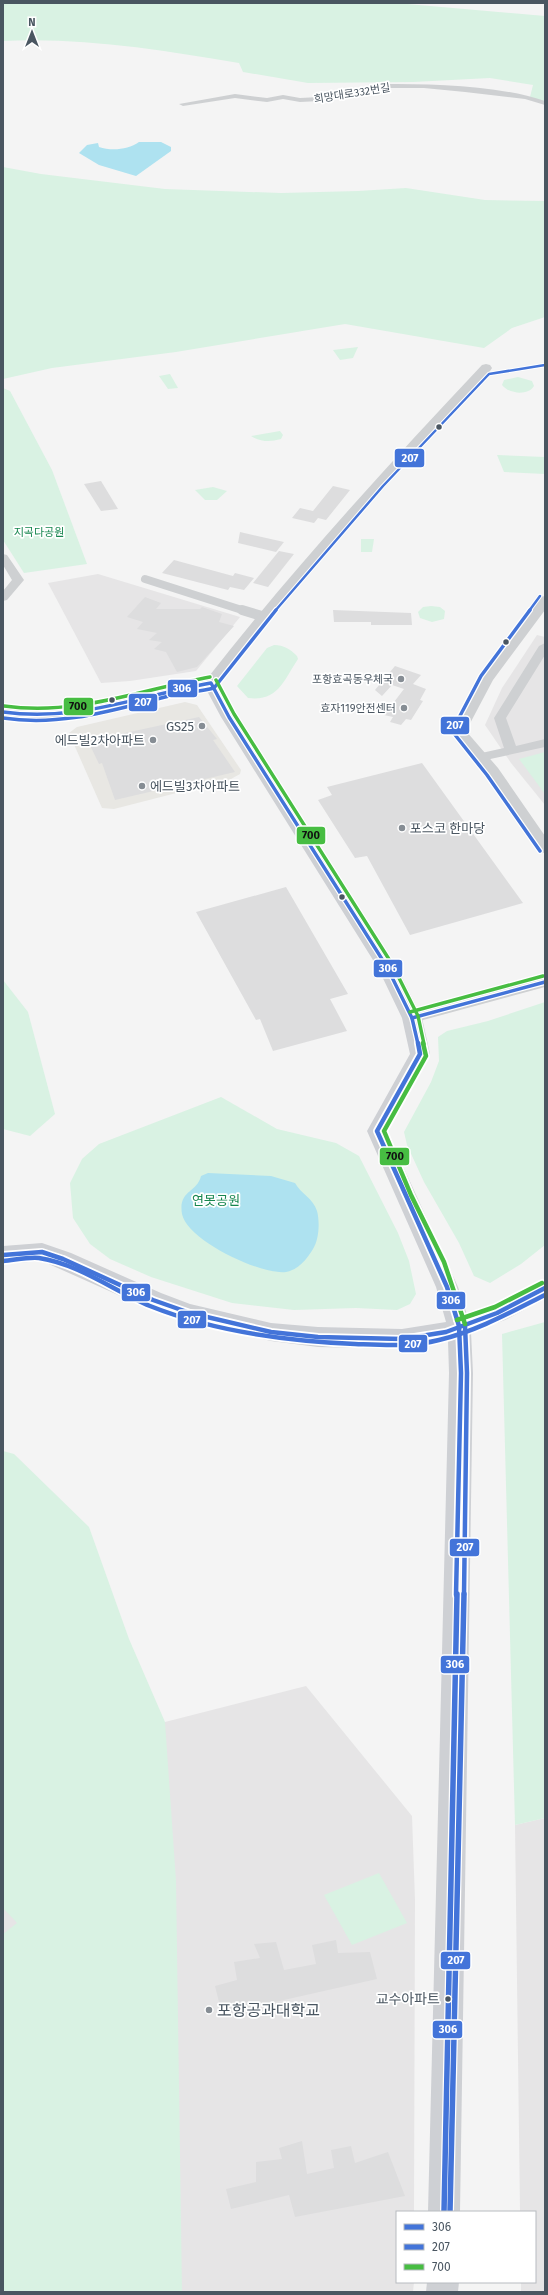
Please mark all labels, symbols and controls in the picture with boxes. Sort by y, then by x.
north arrow [12,12,52,52]
text: N [28,16,36,29]
street label: 희망대로332번길 [313,81,391,106]
unlabelled marker [434,422,444,432]
line badge: 207 [394,448,425,468]
text: 207 [401,452,419,465]
park label: 지곡다공원 [14,526,64,539]
unlabelled marker [501,637,511,647]
place label: 포항효곡동우체국 [312,673,393,686]
marker: 포항효곡동우체국 [396,674,406,684]
line badge: 306 [167,679,198,698]
text: 306 [172,682,191,695]
line badge: 207 [128,693,158,712]
unlabelled marker [107,695,117,705]
text: 207 [134,696,152,709]
line badge: 700 [63,697,94,716]
text: 700 [69,700,88,713]
place label: 효자119안전센터 [320,702,396,715]
marker: 효자119안전센터 [399,703,409,713]
line badge: 207 [440,716,470,735]
place label: GS25 [166,719,194,734]
text: 207 [446,719,464,732]
marker: GS25 [197,721,207,731]
place label: 에드빌2차아파트 [55,733,145,748]
marker: 에드빌2차아파트 [148,735,158,745]
place label: 에드빌3차아파트 [150,779,240,794]
marker: 에드빌3차아파트 [137,781,147,791]
place label: 포스코 한마당 [410,821,485,836]
marker: 포스코 한마당 [397,823,407,833]
line badge: 700 [296,826,326,845]
text: 700 [302,829,321,842]
unlabelled marker [337,892,347,902]
line badge: 306 [373,959,403,978]
text: 306 [378,962,397,975]
line badge: 700 [379,1147,410,1166]
text: 700 [386,1150,405,1163]
park label: 연못공원 [192,1193,240,1208]
line badge: 306 [121,1283,151,1302]
text: 306 [126,1286,145,1299]
line badge: 306 [436,1291,466,1310]
text: 306 [441,1294,460,1307]
line badge: 207 [177,1310,207,1329]
text: 207 [183,1314,201,1327]
line badge: 207 [398,1334,428,1353]
text: 207 [404,1338,422,1351]
line badge: 207 [449,1538,480,1557]
text: 207 [456,1541,474,1554]
line badge: 306 [440,1655,470,1674]
text: 306 [445,1658,464,1671]
line badge: 207 [440,1951,471,1970]
text: 207 [447,1954,465,1967]
place label: 교수아파트 [376,1991,440,2008]
marker: 교수아파트 [443,1994,453,2004]
place label: 포항공과대학교 [217,2001,320,2020]
marker: 포항공과대학교 [204,2005,214,2015]
line badge: 306 [432,2020,463,2039]
text: 306 [438,2023,457,2036]
legend [396,2211,536,2283]
text: 306 [432,2220,451,2234]
text: 207 [432,2240,450,2254]
text: 700 [432,2260,451,2274]

